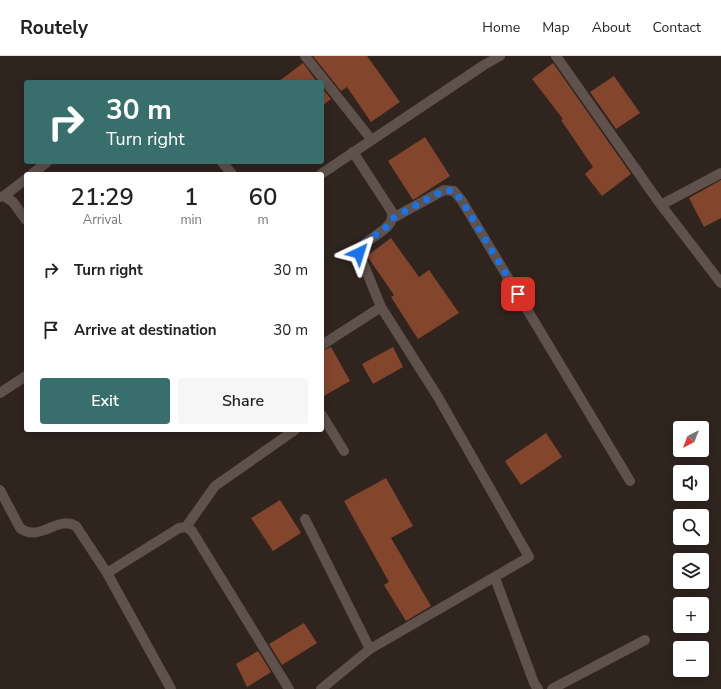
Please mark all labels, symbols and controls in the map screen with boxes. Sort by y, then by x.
text: Routely [20,15,88,41]
text: Home [482,18,520,37]
text: Map [542,18,570,37]
text: About [592,18,631,37]
text: Contact [653,18,701,37]
text: 30 m [106,91,172,129]
icon: right [40,96,92,148]
text: Turn right [106,127,185,151]
text: 21:29 [71,181,134,213]
text: 1 [184,181,198,213]
text: 60 [249,181,277,213]
text: Arrival [83,211,122,229]
text: min [180,211,202,229]
text: m [257,211,269,229]
position arrow [338,232,380,274]
icon: right [40,259,62,281]
text: Turn right [74,260,143,280]
text: 30 m [273,260,308,280]
pin [501,277,535,311]
icon: arrive [507,283,529,305]
icon: arrive [40,319,62,341]
text: Arrive at destination [74,320,217,340]
text: 30 m [273,320,308,340]
button: Exit [40,378,170,424]
button: Share [178,378,308,424]
north arrow [673,421,709,457]
map controls [673,421,709,677]
button: sound [673,465,709,501]
button: search [673,509,709,545]
button: layers [673,553,709,589]
button: + [673,597,709,633]
button: − [673,641,709,677]

